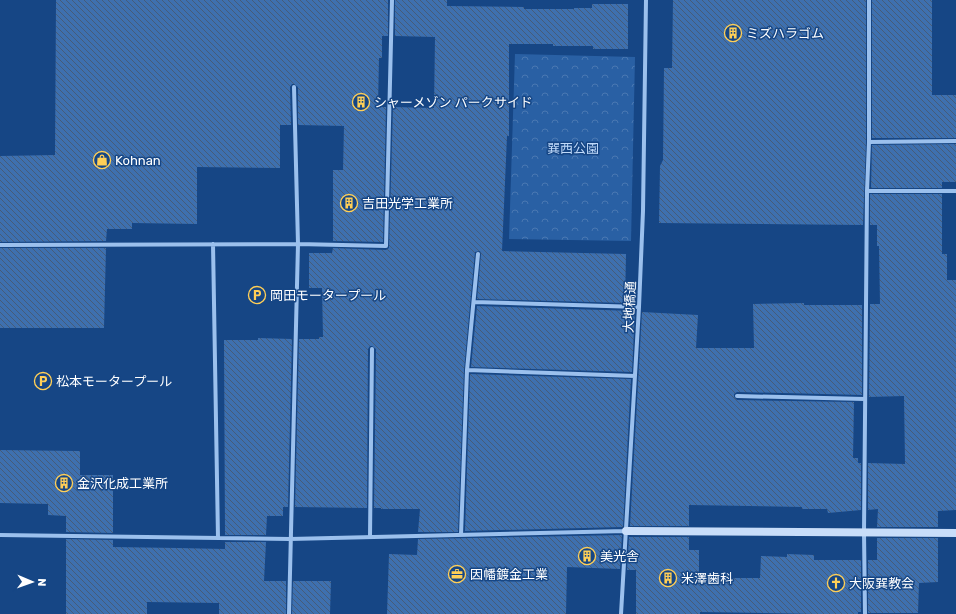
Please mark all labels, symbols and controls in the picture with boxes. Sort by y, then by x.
building icon: ミズハラゴム [723,23,743,43]
place label: ミズハラゴム [746,26,824,41]
building icon: シャーメゾン パークサイド [351,92,371,112]
place label: シャーメゾン パークサイド [374,95,533,110]
park label: 巽西公園 [547,141,599,156]
shop icon: Kohnan [92,150,112,170]
place label: Kohnan [115,153,161,168]
building icon: 吉田光学工業所 [339,193,359,213]
place label: 吉田光学工業所 [362,196,453,211]
street label: 大地橋通 [621,281,638,333]
parking icon: 岡田モータープール [247,285,267,305]
place label: 岡田モータープール [270,288,386,303]
parking icon: 松本モータープール [33,371,53,391]
place label: 松本モータープール [56,374,172,389]
building icon: 金沢化成工業所 [54,473,74,493]
place label: 金沢化成工業所 [77,476,168,491]
building icon: 美光舎 [577,546,597,566]
place label: 美光舎 [600,549,639,564]
north arrow [12,562,52,602]
office icon: 因幡鍍金工業 [447,564,467,584]
place label: 因幡鍍金工業 [470,567,548,582]
building icon: 米澤歯科 [658,568,678,588]
place label: 米澤歯科 [681,571,733,586]
church icon: 大阪巽教会 [826,573,846,593]
place label: 大阪巽教会 [849,576,914,591]
text: N [35,578,48,587]

